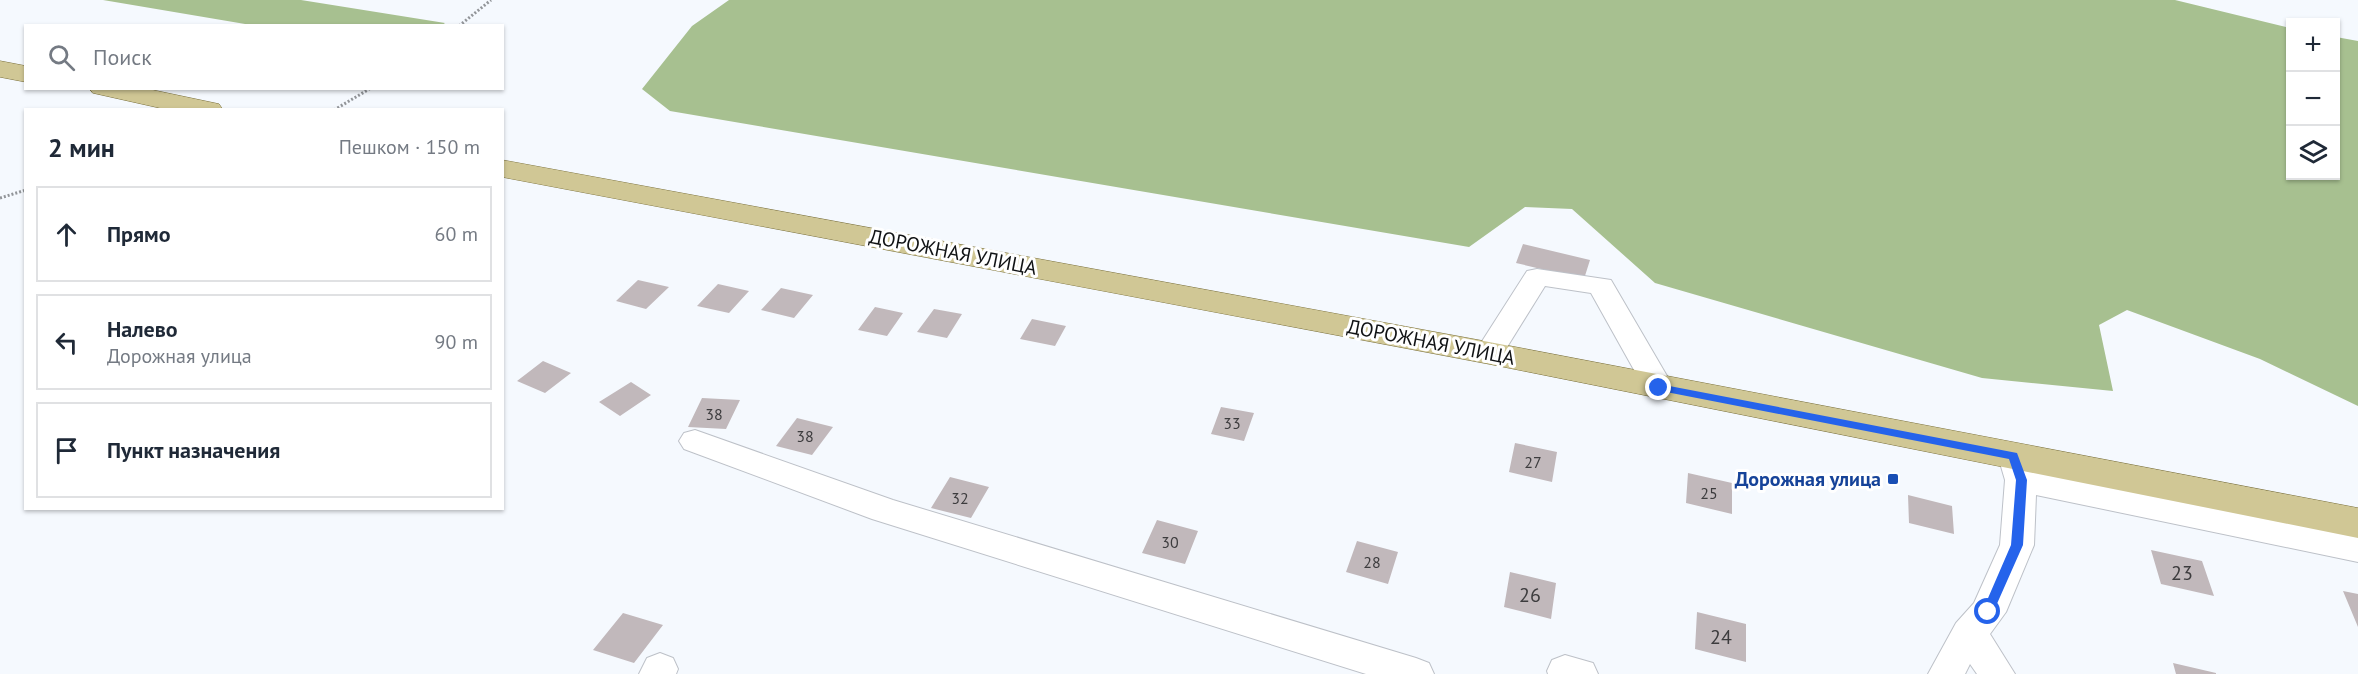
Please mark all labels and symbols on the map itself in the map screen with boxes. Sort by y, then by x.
street label: ДОРОЖНАЯ УЛИЦА [867,223,1039,281]
street label: ДОРОЖНАЯ УЛИЦА [1345,313,1517,371]
route end [1645,374,1671,400]
house number: 38 [705,404,723,424]
house number: 33 [1223,413,1241,433]
house number: 38 [796,426,814,446]
house number: 27 [1524,452,1542,472]
place label: Дорожная улица [1735,466,1881,492]
marker: Дорожная улица [1886,472,1900,486]
house number: 25 [1700,483,1718,503]
house number: 32 [951,488,969,508]
house number: 30 [1161,532,1179,552]
house number: 28 [1363,552,1381,572]
house number: 23 [2171,560,2193,586]
house number: 26 [1519,582,1541,608]
route start [1974,598,2000,624]
house number: 24 [1710,624,1732,650]

